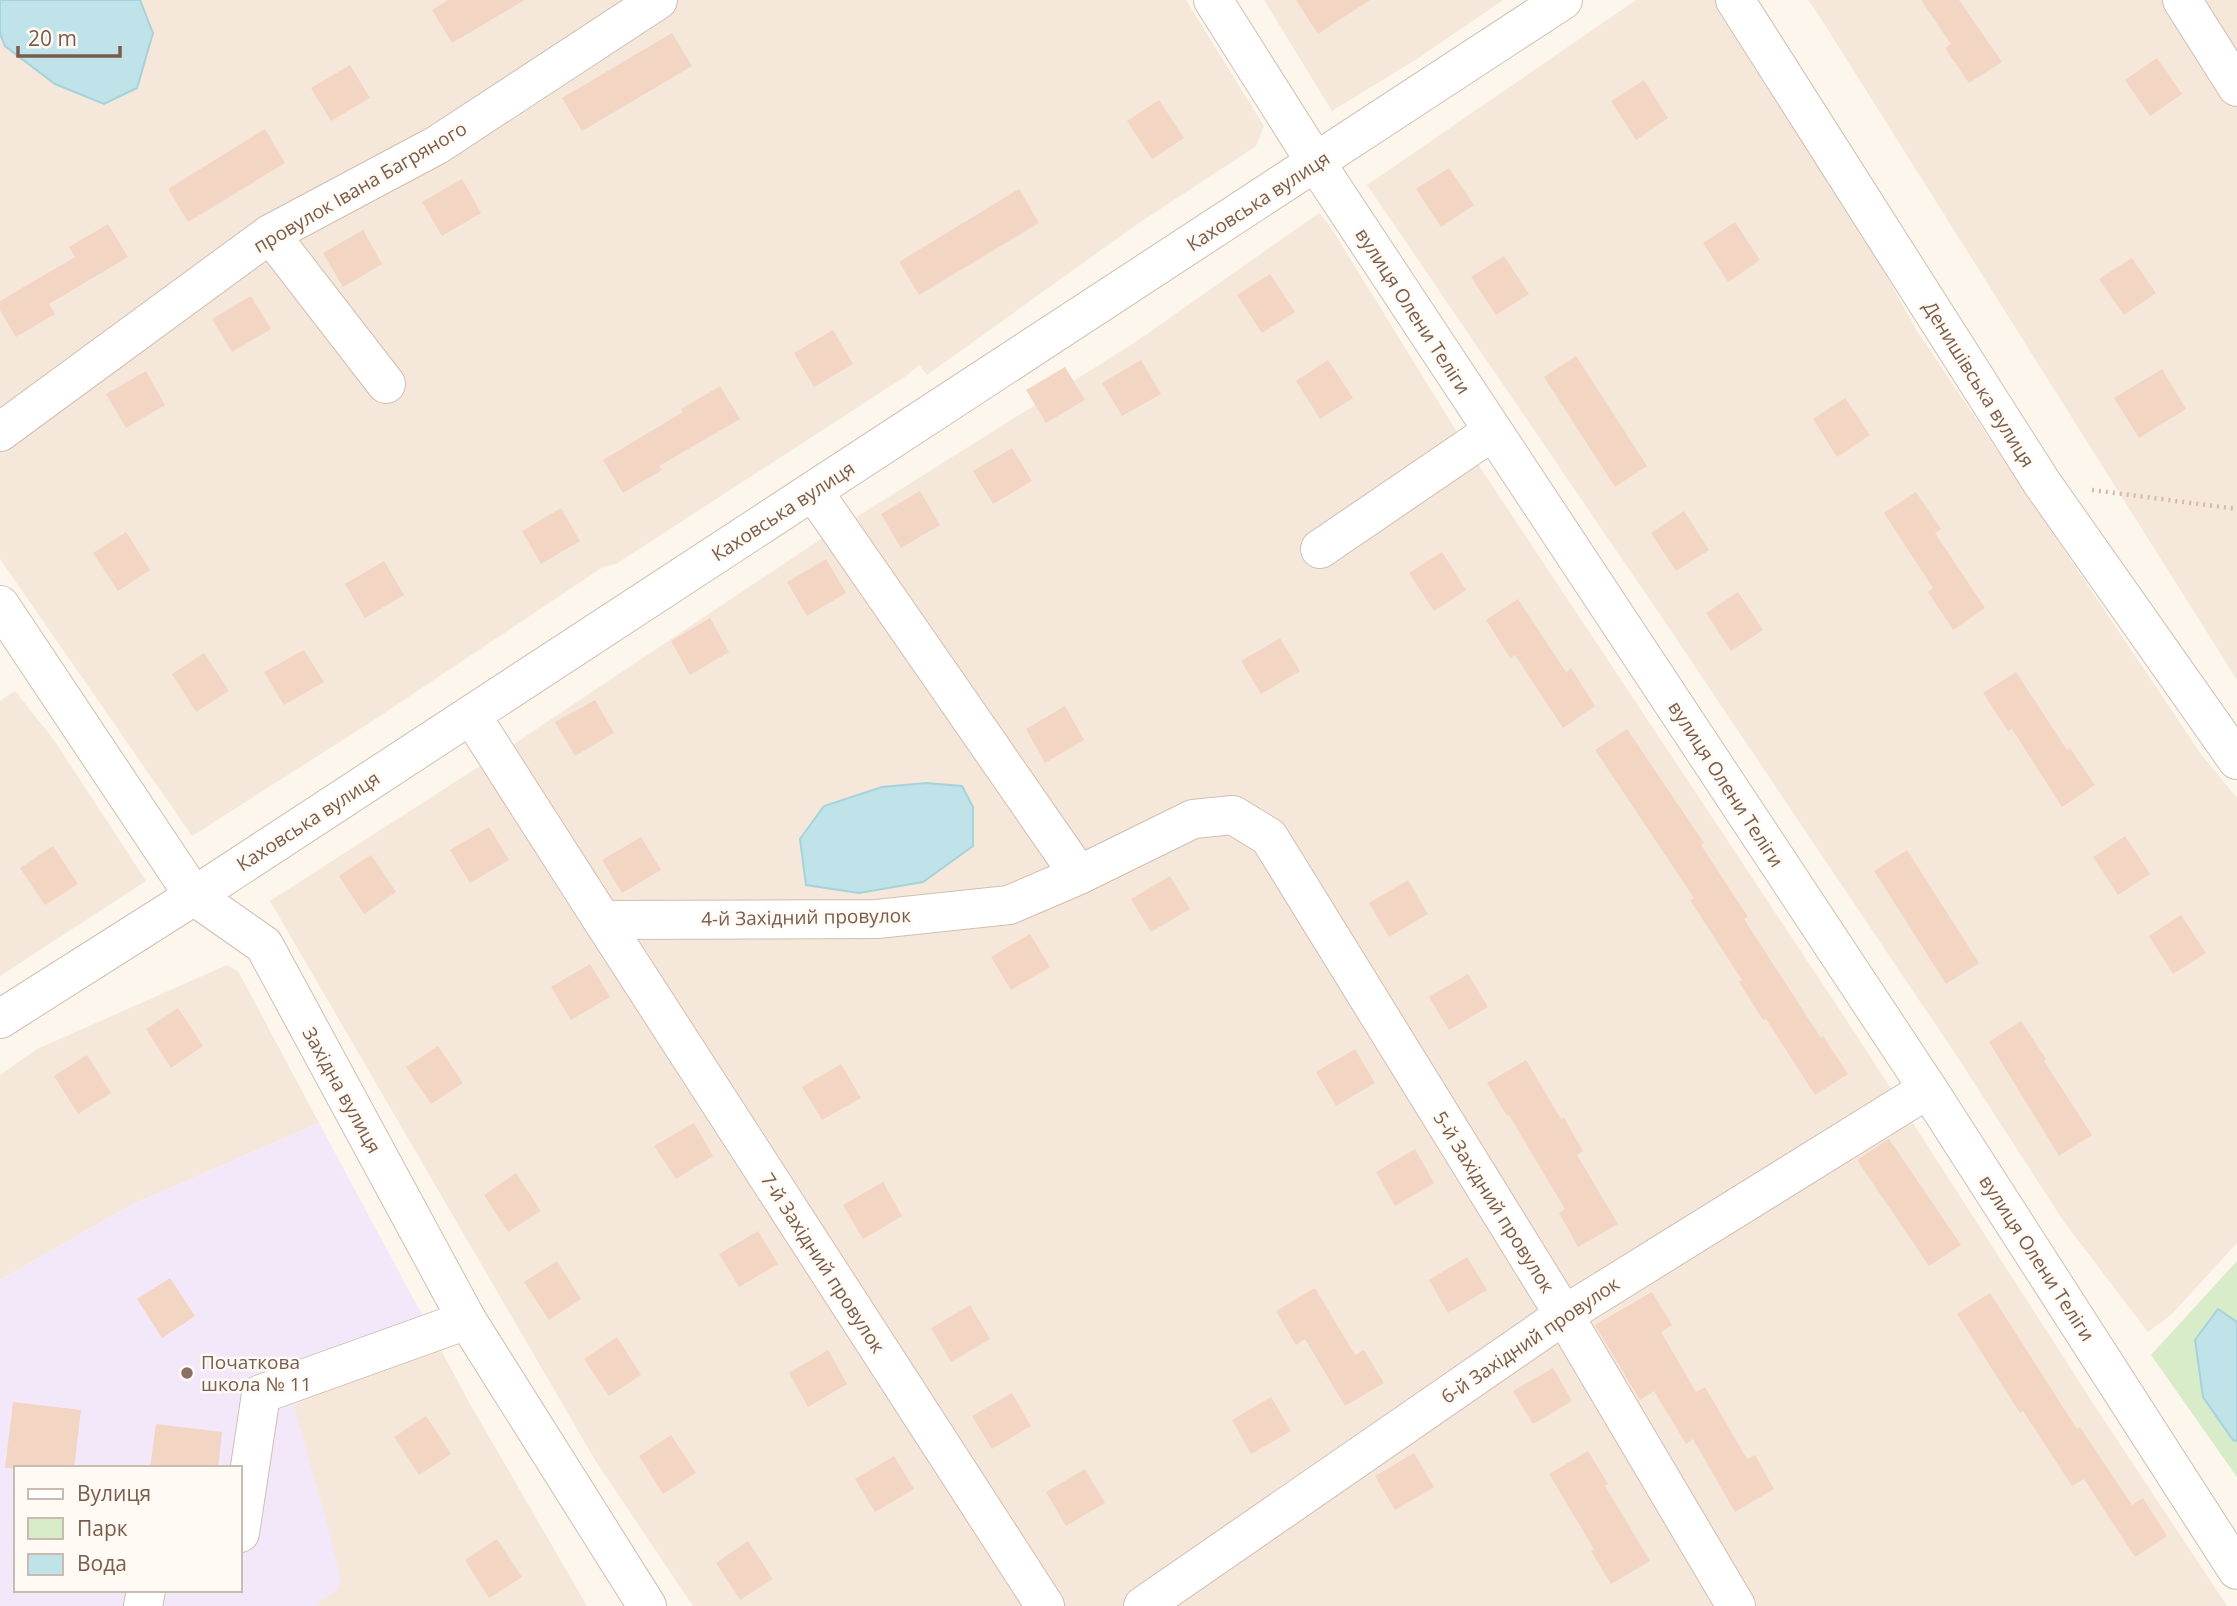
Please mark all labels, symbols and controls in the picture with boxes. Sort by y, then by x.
scale bar [18,14,119,58]
text: 20 m [28,24,77,52]
street label: провулок Івана Багряного [249,115,471,259]
street label: Каховська вулиця [1181,145,1335,257]
street label: вулиця Олени Теліги [1349,223,1477,399]
street label: Денишівська вулиця [1917,296,2041,472]
street label: Каховська вулиця [706,455,860,567]
street label: вулиця Олени Теліги [1662,696,1790,872]
street label: Каховська вулиця [231,765,385,877]
street label: 4-й Західний провулок [701,902,911,932]
street label: Західна вулиця [297,1022,387,1158]
street label: 5-й Західний провулок [1427,1106,1561,1298]
street label: 7-й Західний провулок [755,1168,891,1358]
street label: вулиця Олени Теліги [1973,1170,2101,1346]
street label: 6-й Західний провулок [1436,1270,1624,1409]
place label: Початкова школа № 11 [201,1349,312,1397]
marker: Початкова школа № 11 [179,1365,195,1381]
legend [14,1466,242,1592]
text: Вулиця [77,1479,151,1507]
text: Парк [77,1514,128,1542]
text: Вода [77,1549,127,1577]

